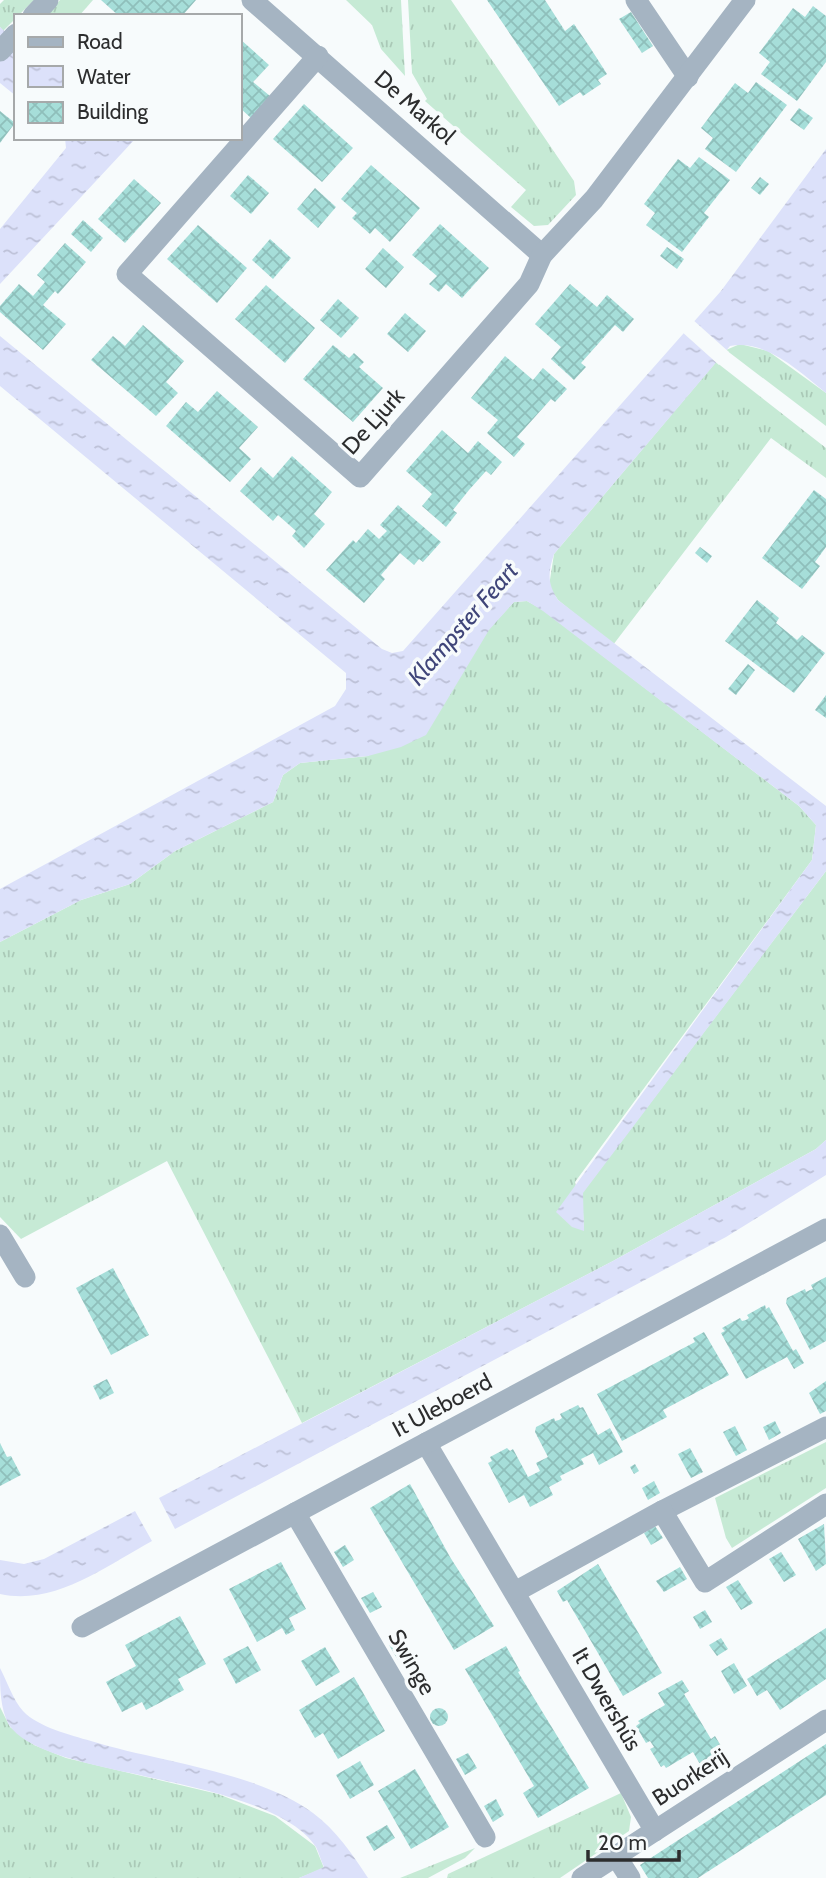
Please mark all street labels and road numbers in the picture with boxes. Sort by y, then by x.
street label: De Markol [369,64,462,150]
street label: De Ljurk [336,382,410,460]
street label: It Uleboerd [387,1367,497,1443]
street label: Swinge [382,1624,442,1700]
street label: It Dwershûs [566,1642,648,1756]
street label: Buorkerij [647,1742,733,1812]

